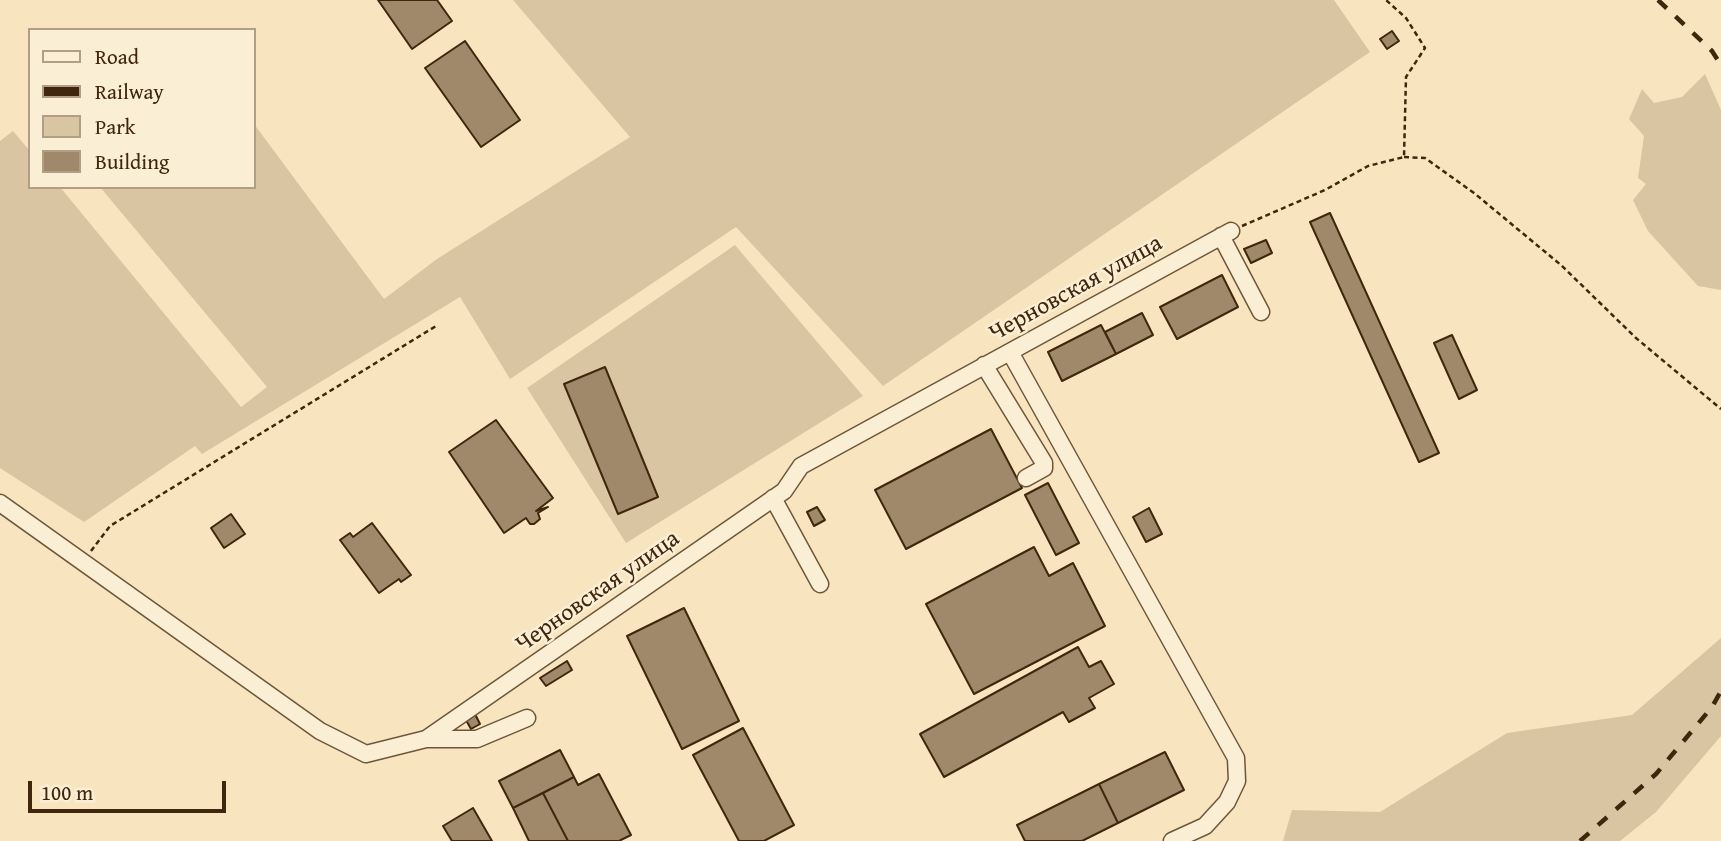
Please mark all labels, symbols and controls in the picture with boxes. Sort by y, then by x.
legend [28,28,256,189]
text: Road [95,41,139,72]
text: Railway [95,76,164,107]
text: Park [95,111,136,142]
text: Building [95,146,169,177]
street label: Черновская улица [984,229,1168,349]
street label: Черновская улица [510,525,686,659]
scale bar [32,768,229,812]
text: 100 m [41,777,93,808]

